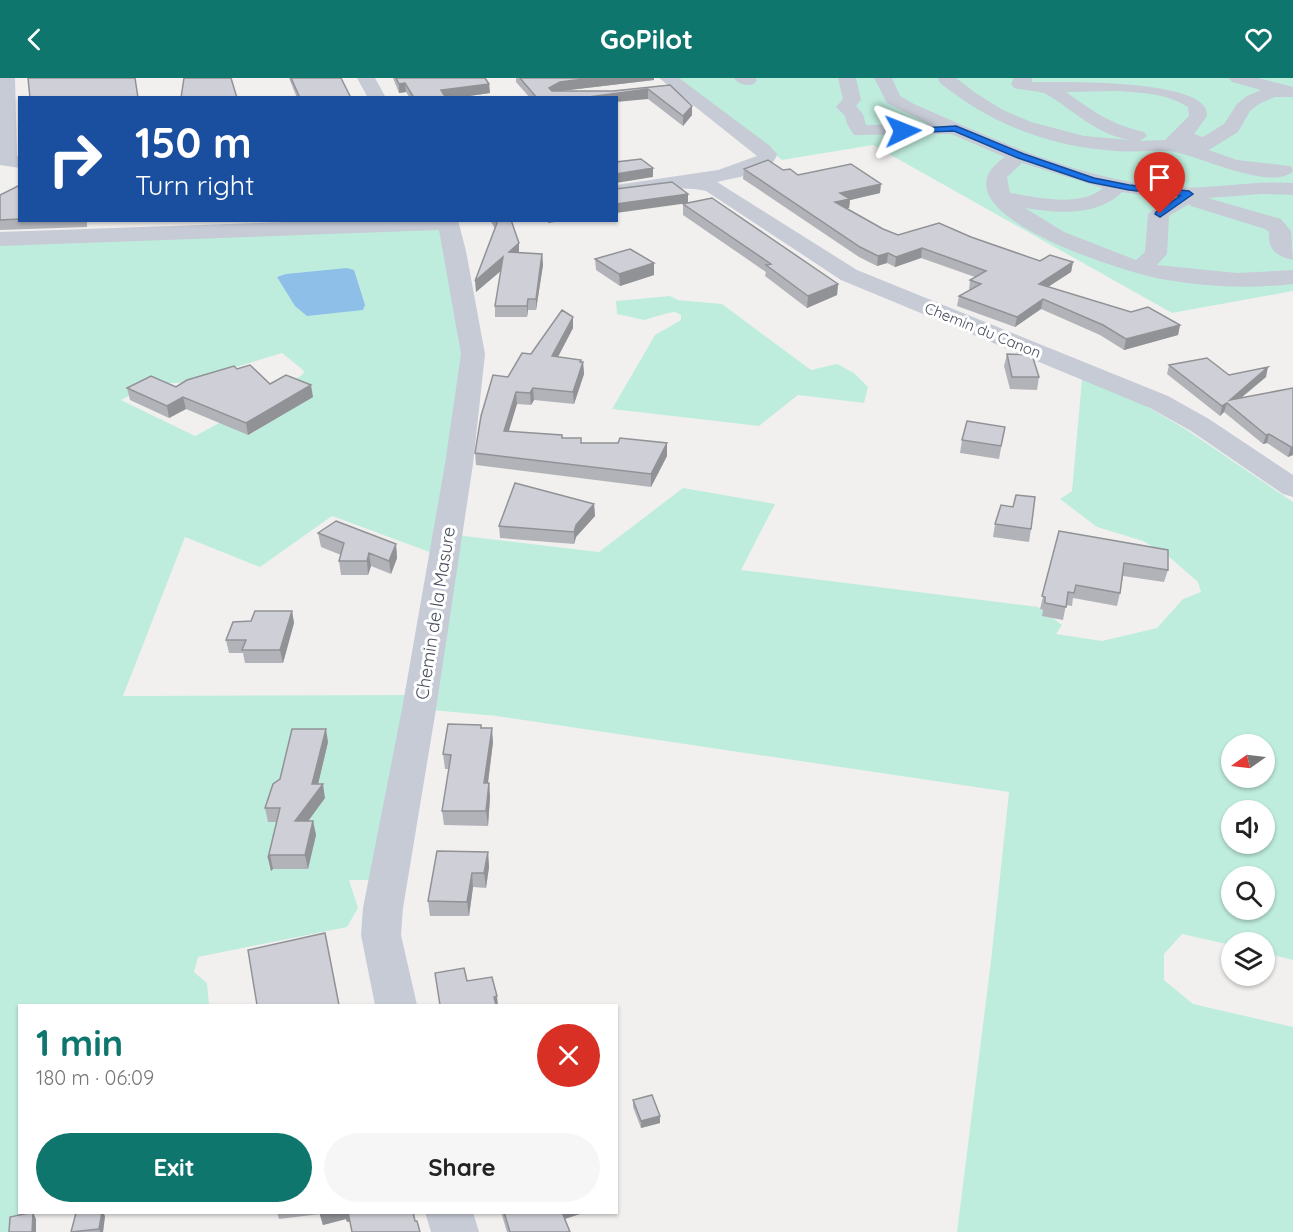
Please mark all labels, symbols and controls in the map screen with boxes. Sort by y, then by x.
text: GoPilot [600,22,693,56]
icon: back [18,23,51,56]
icon: heart [1242,23,1275,56]
position arrow [871,99,935,163]
text: 150 m [135,116,252,169]
icon: right [36,120,114,198]
pin [1134,152,1185,214]
icon: arrive [1143,161,1176,194]
text: Turn right [135,168,254,202]
street label: Chemin du Canon [922,298,1044,362]
street label: Chemin de la Masure [410,525,460,701]
north arrow [1221,734,1275,788]
map controls [1221,734,1275,986]
button: sound [1221,800,1275,854]
button: search [1221,866,1275,920]
button: layers [1221,932,1275,986]
text: 1 min [36,1020,123,1065]
button: close [537,1024,600,1087]
text: 180 m · 06:09 [36,1065,154,1090]
button: Exit [36,1133,312,1202]
button: Share [324,1133,600,1202]

